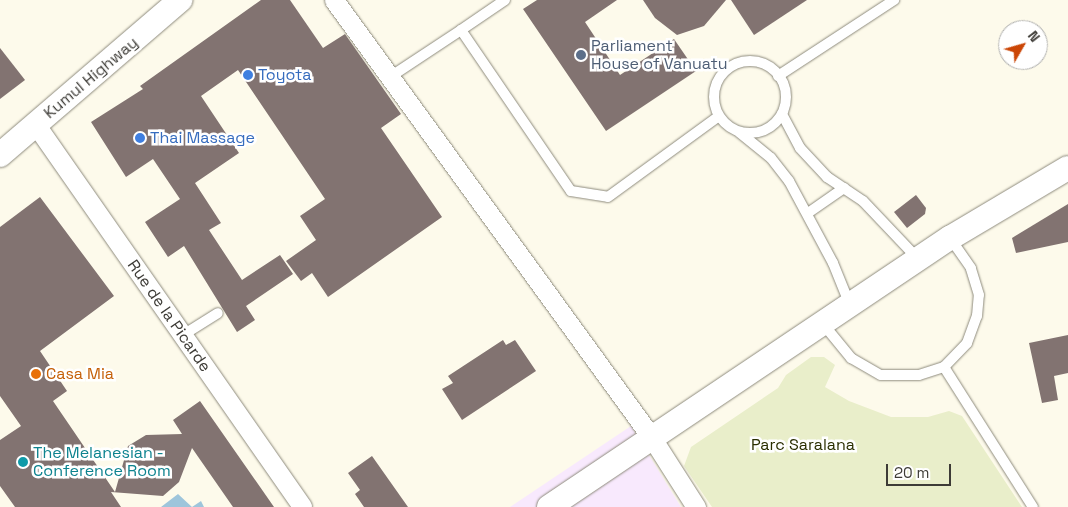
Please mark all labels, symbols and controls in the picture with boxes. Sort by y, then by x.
north arrow [998,20,1048,70]
text: N [1024,27,1044,46]
street label: Kumul Highway [40,33,142,123]
place label: Parliament House of Vanuatu [591,36,728,74]
marker: Parliament House of Vanuatu [575,49,587,61]
place label: Toyota [258,65,312,85]
marker: Toyota [242,69,254,81]
place label: Thai Massage [150,128,255,148]
marker: Thai Massage [134,132,146,144]
street label: Rue de la Picarde [123,256,215,376]
place label: Casa Mia [46,364,114,384]
marker: Casa Mia [30,368,42,380]
park label: Parc Saralana [751,435,855,455]
place label: The Melanesian - Conference Room [33,443,171,481]
scale bar [888,454,953,486]
marker: The Melanesian - Conference Room [17,456,29,468]
text: 20 m [894,463,929,482]

